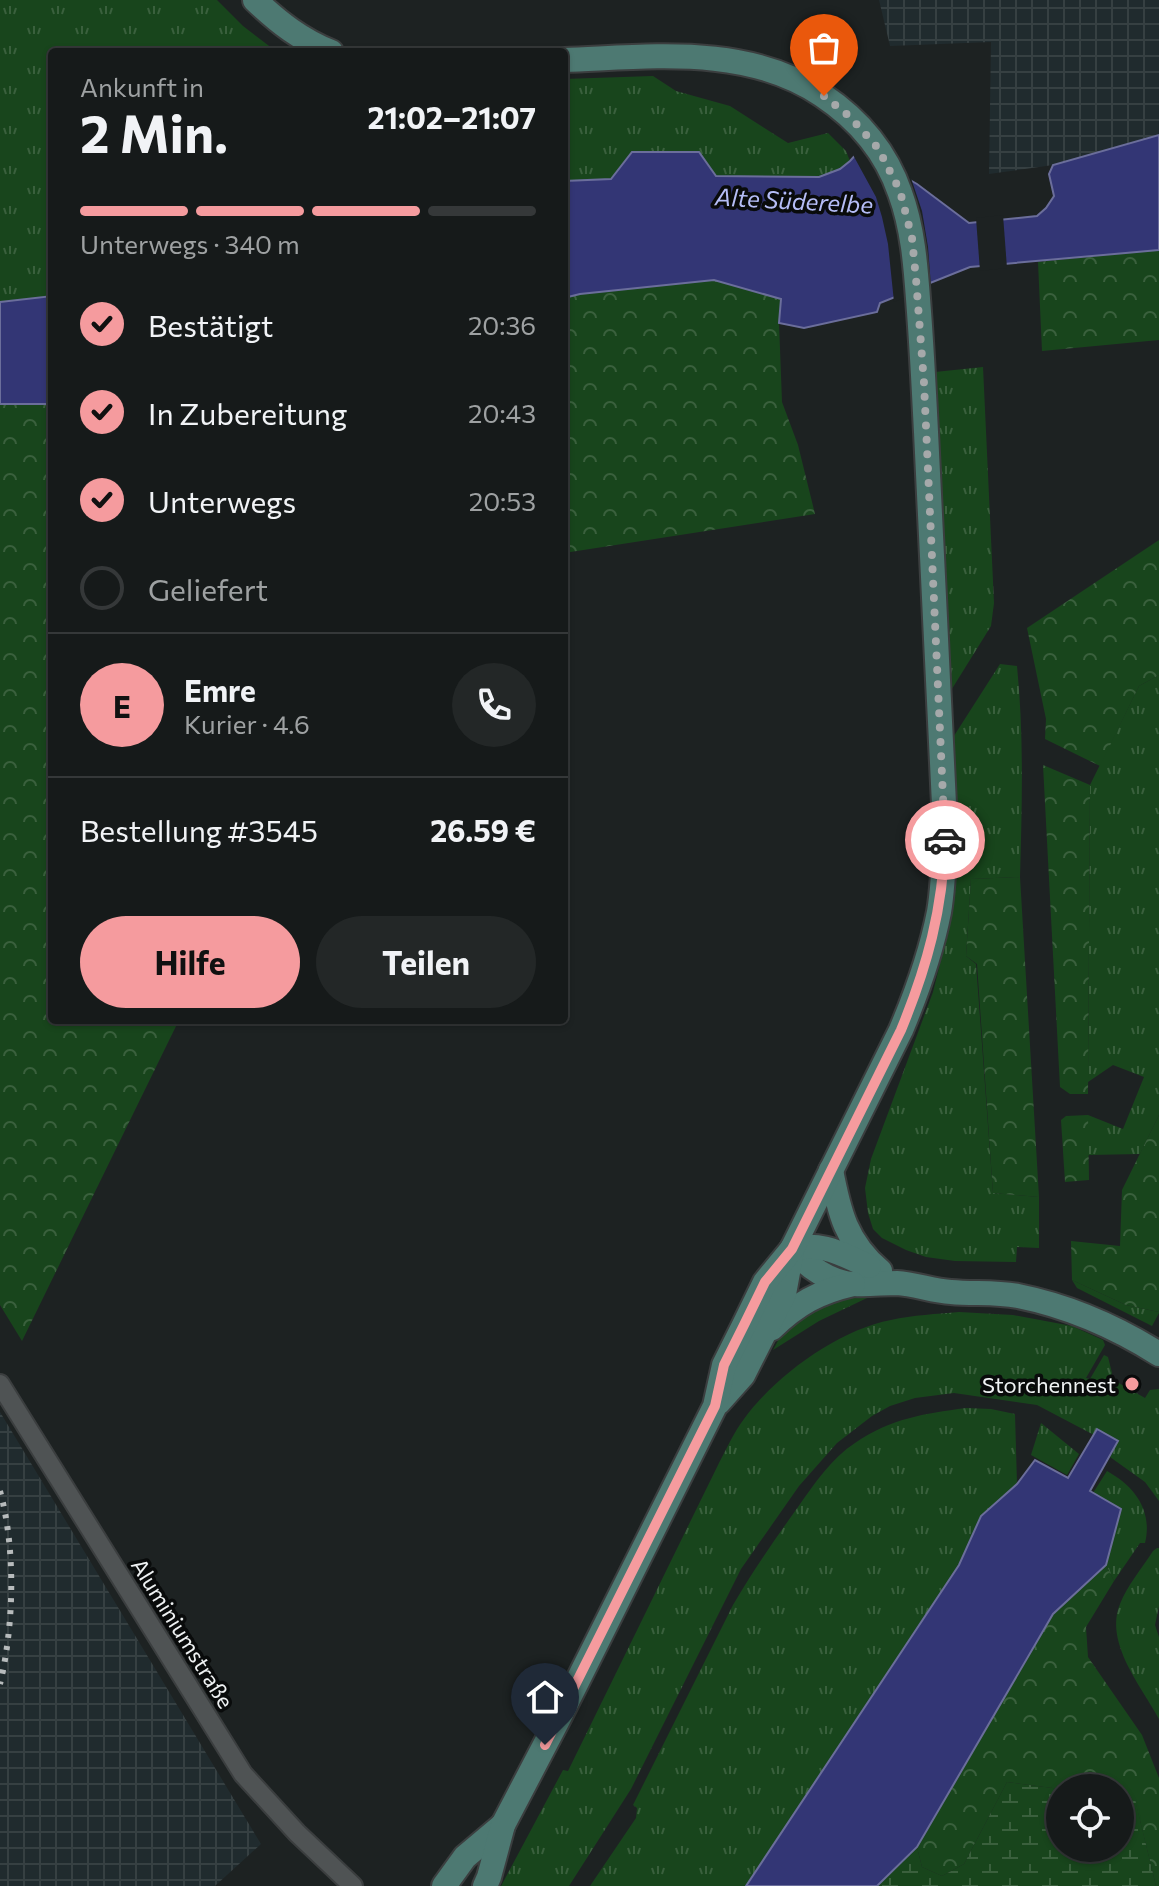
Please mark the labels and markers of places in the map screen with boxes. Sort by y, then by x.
pin [790,14.0,858,96]
place label: Storchennest [982,1371,1116,1398]
marker: Storchennest [1123,1375,1141,1393]
pin [511,1663,579,1745]

